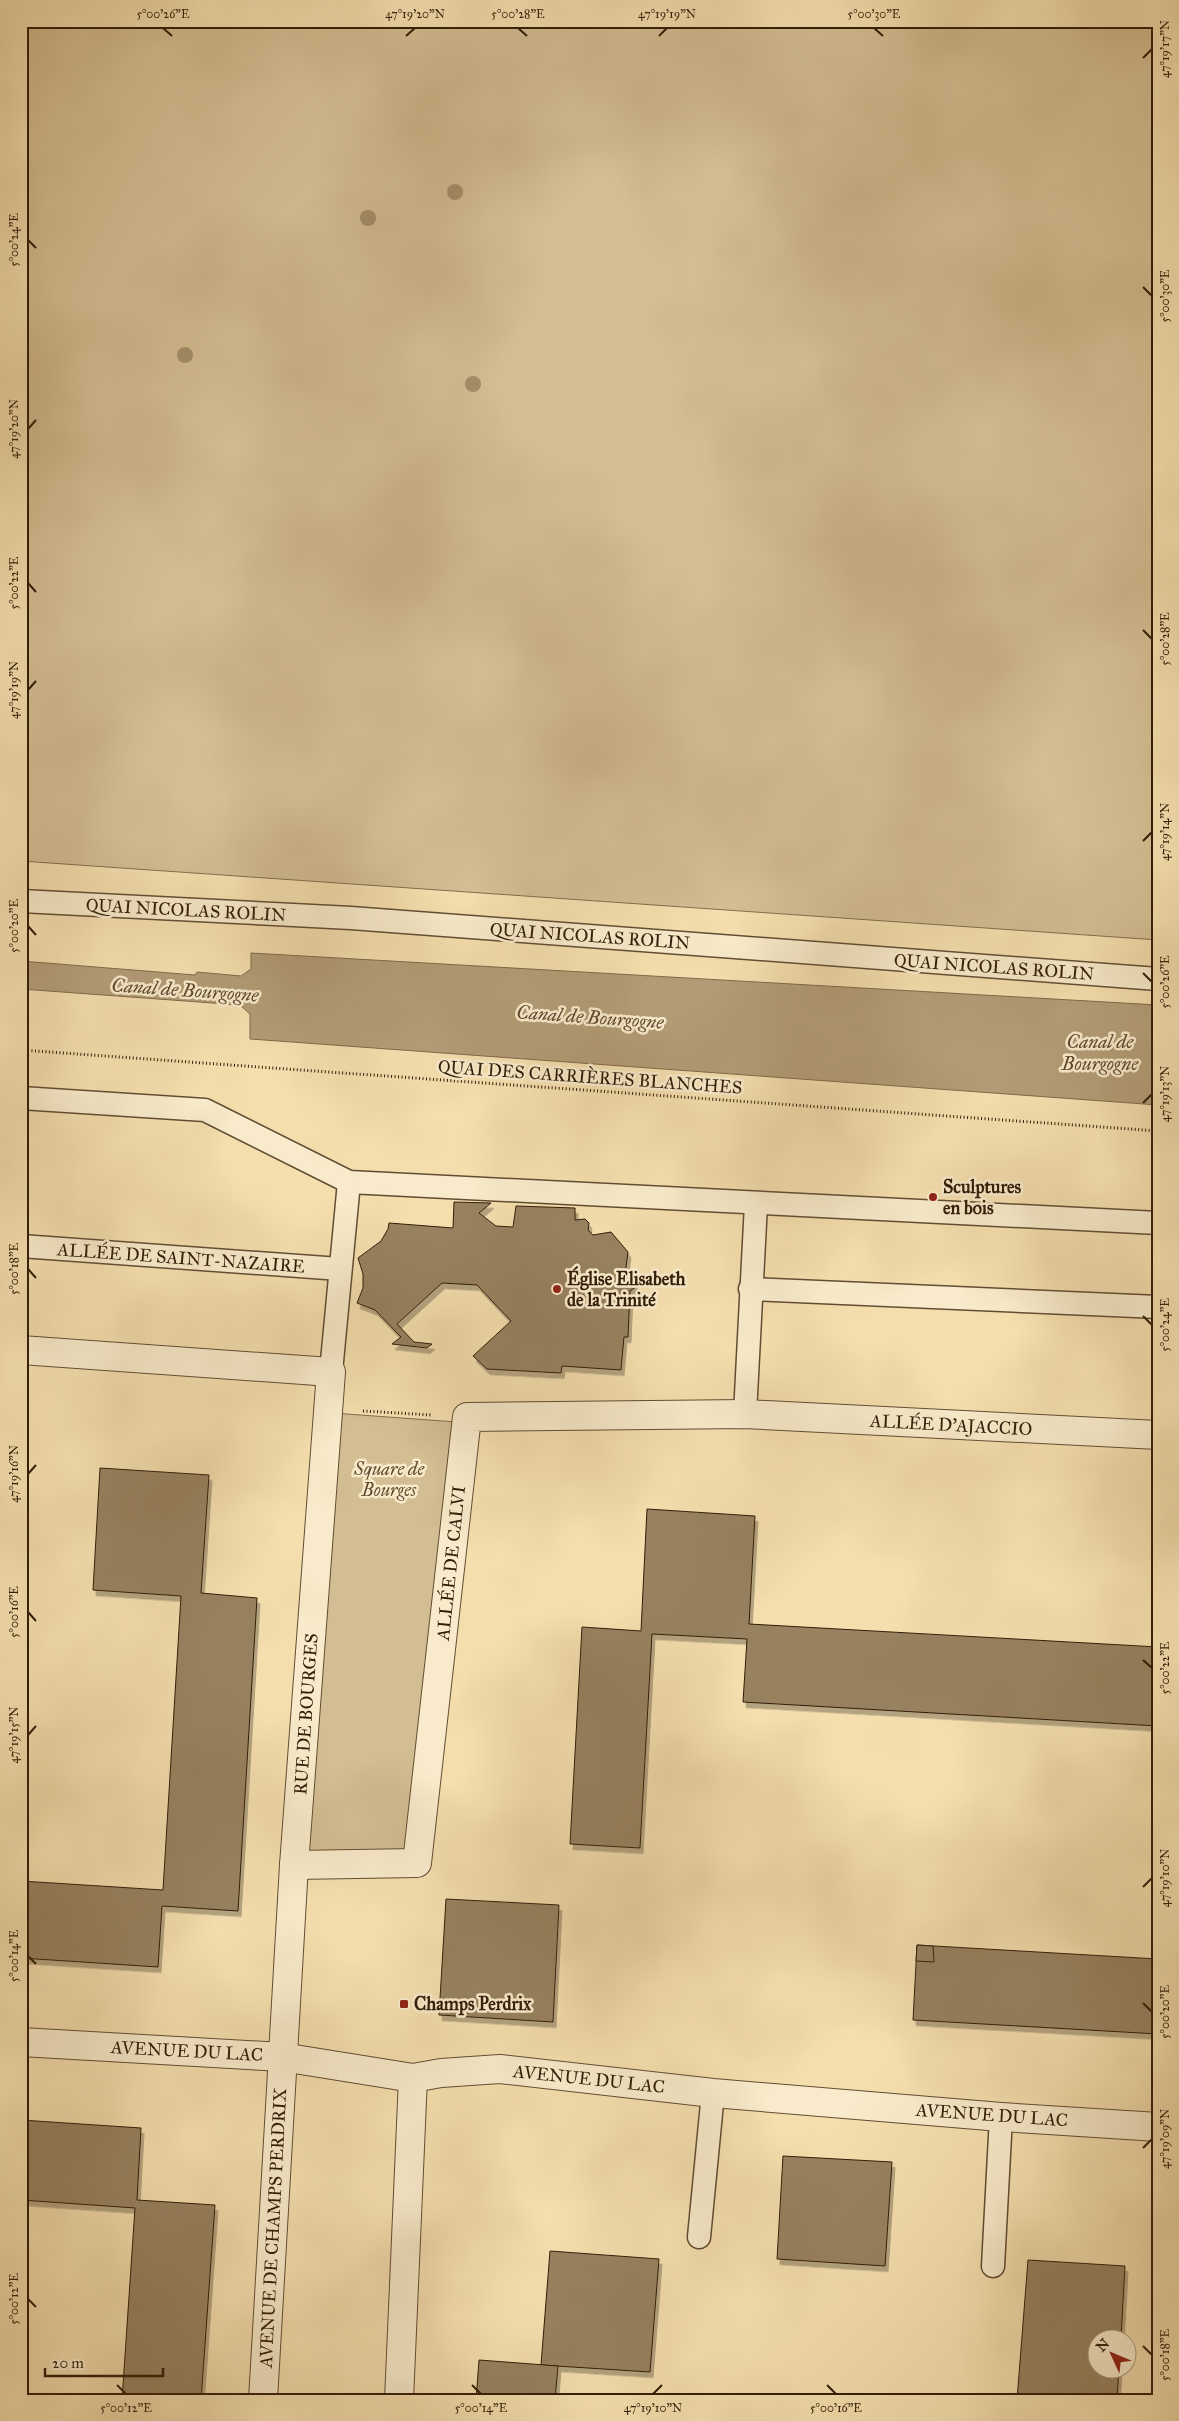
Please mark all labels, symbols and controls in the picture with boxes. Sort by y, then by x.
text: 5°00'26"E [136,7,190,21]
text: 47°19'20"N [385,7,445,21]
text: 5°00'28"E [491,7,545,21]
text: 47°19'19"N [638,7,696,21]
text: 5°00'30"E [848,7,901,21]
text: 47°19'17"N [1158,20,1172,78]
text: 5°00'24"E [7,213,21,267]
text: 5°00'30"E [1158,269,1172,322]
text: 47°19'20"N [7,399,21,459]
text: 5°00'22"E [7,556,21,609]
text: 5°00'28"E [1158,612,1172,666]
text: 47°19'19"N [7,661,21,719]
text: 47°19'14"N [1158,803,1172,861]
street label: QUAI NICOLAS ROLIN [85,894,287,926]
text: 5°00'20"E [7,899,21,953]
street label: QUAI NICOLAS ROLIN [489,918,691,954]
street label: QUAI NICOLAS ROLIN [893,949,1095,985]
text: 5°00'26"E [1158,955,1172,1009]
water label: Canal de Bourgogne [111,973,260,1007]
water label: Canal de Bourgogne [516,1000,665,1034]
water label: Canal de Bourgogne [1061,1030,1139,1075]
street label: QUAI DES CARRIÈRES BLANCHES [437,1053,743,1099]
text: 47°19'13"N [1158,1066,1172,1122]
place label: Sculptures en bois [943,1176,1021,1219]
marker: Sculptures en bois [927,1191,939,1203]
street label: ALLÉE DE SAINT-NAZAIRE [55,1236,306,1278]
text: 5°00'18"E [7,1243,21,1295]
place label: Église Elisabeth de la Trinité [567,1265,687,1311]
marker: Église Elisabeth de la Trinité [551,1283,563,1295]
text: 5°00'24"E [1158,1298,1172,1352]
street label: ALLÉE D'AJACCIO [868,1408,1033,1441]
text: 47°19'16"N [7,1445,21,1503]
park label: Square de Bourges [353,1458,425,1501]
street label: ALLÉE DE CALVI [430,1484,470,1642]
text: 5°00'16"E [7,1586,21,1638]
street label: RUE DE BOURGES [289,1632,323,1796]
text: 5°00'22"E [1158,1641,1172,1694]
text: 47°19'15"N [7,1707,21,1764]
text: 47°19'10"N [1158,1849,1172,1907]
text: 5°00'14"E [7,1929,21,1982]
text: 5°00'20"E [1158,1985,1172,2039]
place label: Champs Perdrix [414,1993,532,2016]
marker: Champs Perdrix [398,1998,410,2010]
street label: AVENUE DU LAC [109,2036,264,2066]
street label: AVENUE DU LAC [511,2060,666,2098]
street label: AVENUE DE CHAMPS PERDRIX [255,2087,291,2370]
street label: AVENUE DU LAC [914,2099,1069,2131]
text: 47°19'09"N [1158,2109,1172,2169]
text: 5°00'12"E [7,2273,21,2325]
north arrow [1086,2328,1136,2378]
text: 5°00'18"E [1158,2329,1172,2381]
text: N [1093,2335,1113,2355]
scale bar [45,2346,162,2378]
text: 20 m [52,2354,84,2372]
text: 5°00'12"E [100,2401,152,2415]
text: 5°00'14"E [455,2401,508,2415]
text: 47°19'10"N [624,2401,682,2415]
text: 5°00'16"E [810,2401,862,2415]

